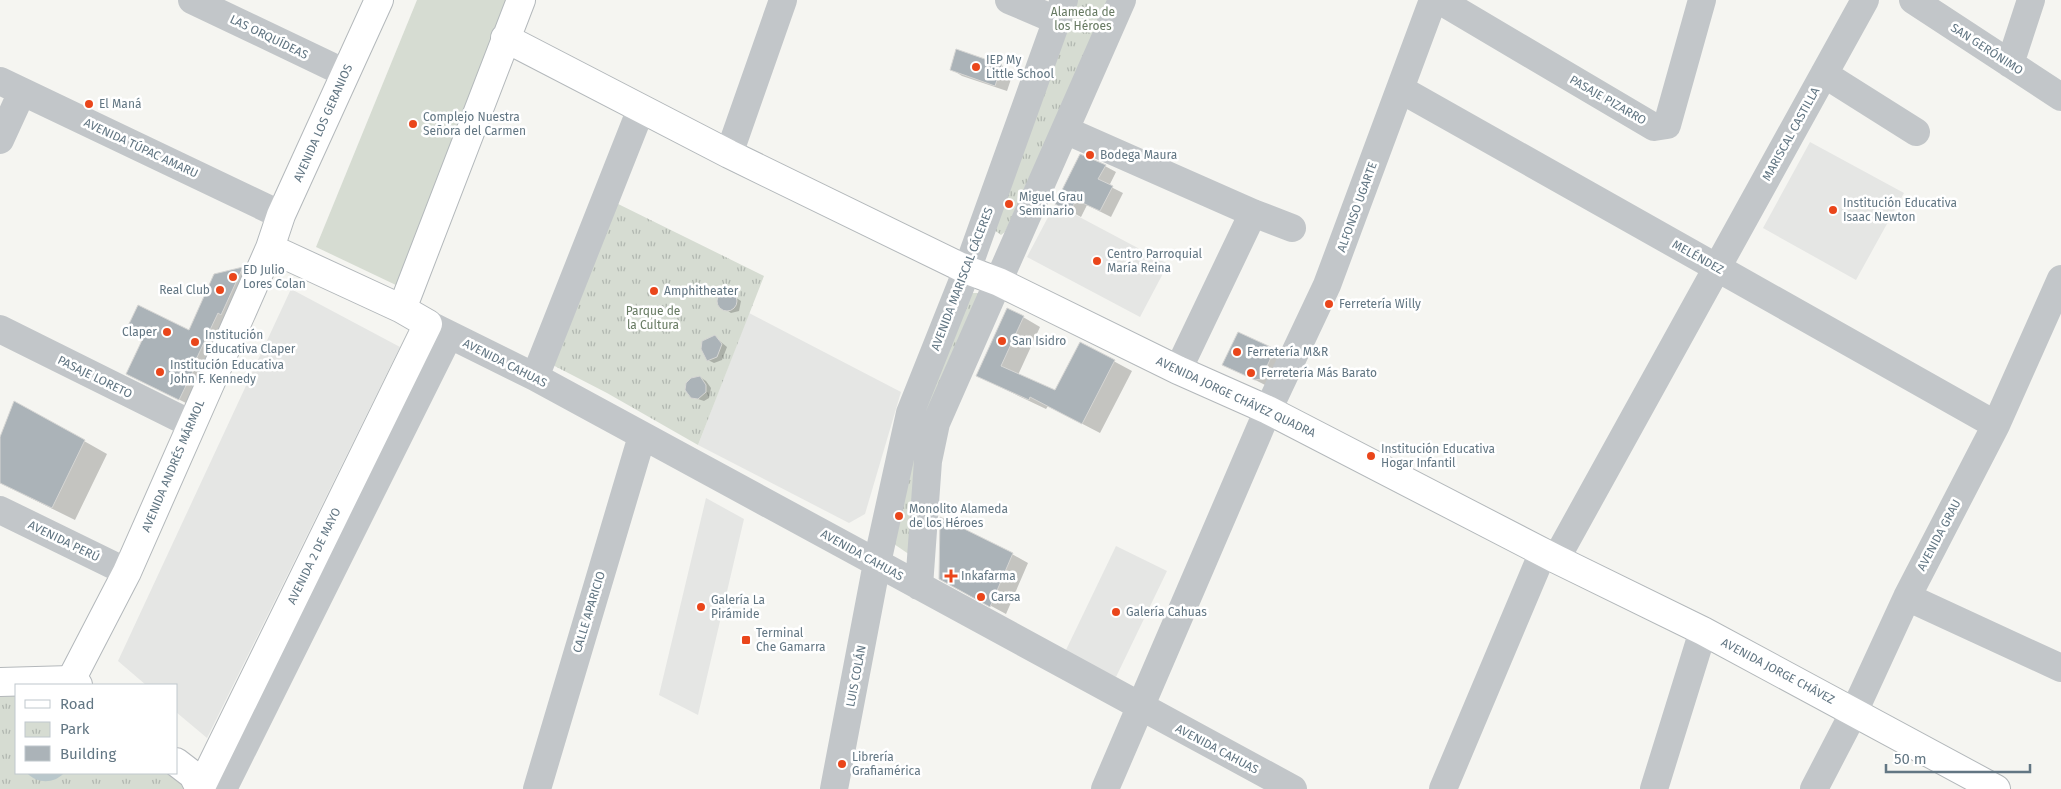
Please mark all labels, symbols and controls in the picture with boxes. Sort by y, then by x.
park label: Alameda de los Héroes [1051,5,1115,33]
street label: LAS ORQUÍDEAS [228,11,311,62]
street label: SAN GERÓNIMO [1948,20,2026,78]
place label: IEP My Little School [986,53,1054,81]
marker: IEP My Little School [970,61,982,73]
street label: AVENIDA LOS GERANIOS [291,62,355,184]
street label: PASAJE PIZARRO [1567,72,1649,128]
street label: MARISCAL CASTILLA [1759,85,1823,183]
place label: El Maná [99,97,141,111]
marker: El Maná [83,98,95,110]
place label: Complejo Nuestra Señora del Carmen [423,110,526,138]
street label: AVENIDA TÚPAC AMARU [82,114,201,181]
marker: Complejo Nuestra Señora del Carmen [407,118,419,130]
place label: Bodega Maura [1100,148,1177,162]
marker: Bodega Maura [1084,149,1096,161]
street label: ALFONSO UGARTE [1334,160,1380,254]
place label: Miguel Grau Seminario [1019,190,1083,218]
place label: Institución Educativa Isaac Newton [1843,196,1957,224]
marker: Miguel Grau Seminario [1003,198,1015,210]
marker: Institución Educativa Isaac Newton [1827,204,1839,216]
street label: AVENIDA MARISCAL CÁCERES [927,205,996,353]
street label: MELÉNDEZ [1670,236,1727,277]
place label: Centro Parroquial María Reina [1107,247,1203,275]
marker: Centro Parroquial María Reina [1091,255,1103,267]
place label: ED Julio Lores Colan [243,263,306,291]
marker: ED Julio Lores Colan [227,271,239,283]
place label: Real Club [159,283,210,297]
marker: Real Club [214,284,226,296]
place label: Amphitheater [664,284,739,298]
marker: Amphitheater [648,285,660,297]
place label: Ferretería Willy [1339,297,1421,311]
marker: Ferretería Willy [1323,298,1335,310]
park label: Parque de la Cultura [626,304,680,332]
place label: Claper [122,325,157,339]
marker: Claper [161,326,173,338]
place label: Institución Educativa Claper [205,328,296,356]
place label: San Isidro [1012,334,1066,348]
marker: San Isidro [996,335,1008,347]
marker: Institución Educativa Claper [189,336,201,348]
street label: AVENIDA CAHUAS [461,336,550,390]
place label: Ferretería M&R [1247,345,1328,359]
marker: Ferretería M&R [1231,346,1243,358]
street label: PASAJE LORETO [55,353,135,401]
street label: AVENIDA JORGE CHÁVEZ QUADRA [1154,353,1318,440]
place label: Institución Educativa John F. Kennedy [170,358,284,386]
marker: Institución Educativa John F. Kennedy [154,366,166,378]
place label: Ferretería Más Barato [1261,366,1377,380]
marker: Ferretería Más Barato [1245,367,1257,379]
street label: AVENIDA ANDRÉS MÁRMOL [138,397,207,534]
place label: Institución Educativa Hogar Infantil [1381,442,1495,470]
marker: Institución Educativa Hogar Infantil [1365,450,1377,462]
street label: AVENIDA GRAU [1914,497,1964,573]
place label: Monolito Alameda de los Héroes [909,502,1008,530]
street label: AVENIDA 2 DE MAYO [285,505,343,607]
marker: Monolito Alameda de los Héroes [893,510,905,522]
street label: AVENIDA PERÚ [26,517,102,564]
street label: AVENIDA CAHUAS [818,527,906,584]
place label: Inkafarma [961,569,1016,583]
street label: CALLE APARICIO [570,570,608,654]
marker: Inkafarma [945,570,957,582]
place label: Carsa [991,590,1021,604]
marker: Carsa [975,591,987,603]
place label: Galería La Pirámide [711,593,765,621]
marker: Galería La Pirámide [695,601,707,613]
place label: Galería Cahuas [1126,605,1207,619]
marker: Galería Cahuas [1110,606,1122,618]
place label: Terminal Che Gamarra [756,626,826,654]
marker: Terminal Che Gamarra [740,634,752,646]
street label: AVENIDA JORGE CHÁVEZ [1719,634,1838,707]
street label: LUIS COLÁN [842,644,869,708]
legend [15,684,178,774]
text: Road [60,695,95,713]
text: Park [60,720,90,738]
street label: AVENIDA CAHUAS [1173,721,1261,777]
scale bar [1886,742,2030,774]
text: Building [60,745,116,763]
place label: Librería Grafiamérica [852,750,921,778]
text: 50 m [1894,750,1927,768]
marker: Librería Grafiamérica [836,758,848,770]

